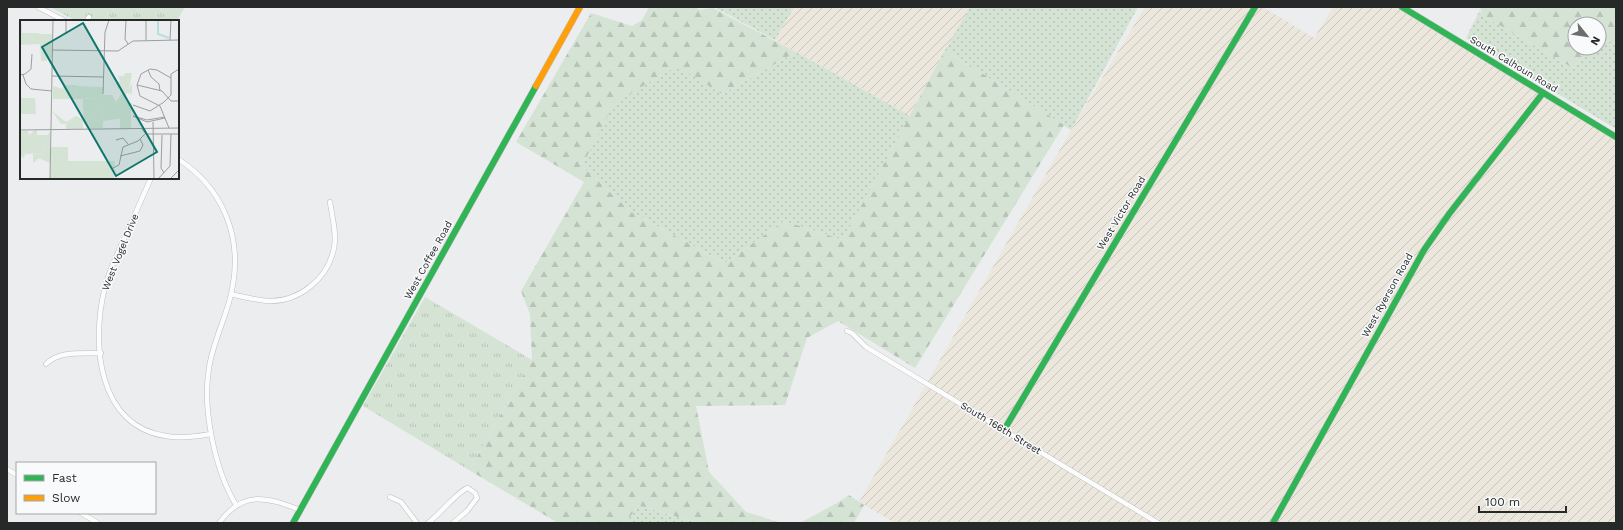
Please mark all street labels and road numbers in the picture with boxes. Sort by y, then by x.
street label: South Calhoun Road [1468,33,1560,95]
street label: West Victor Road [1095,174,1147,252]
street label: West Vogel Drive [100,212,140,292]
street label: West Coffee Road [402,219,454,301]
street label: West Ryerson Road [1359,251,1415,339]
street label: South 166th Street [959,400,1044,457]

